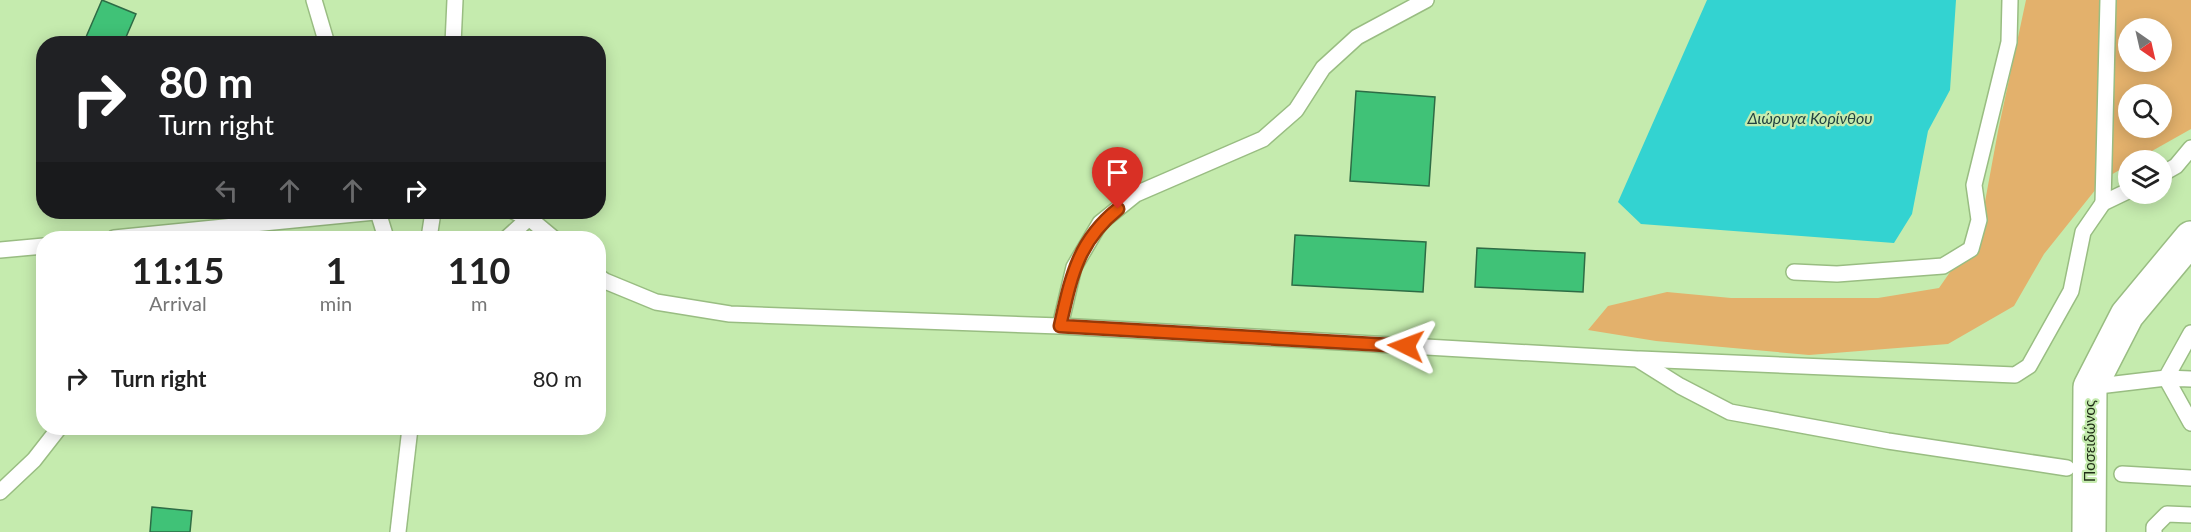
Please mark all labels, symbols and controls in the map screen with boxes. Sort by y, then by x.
north arrow [2118,18,2172,72]
map controls [2118,18,2172,204]
text: 80 m [159,57,253,107]
icon: right [60,60,138,138]
button: search [2118,84,2172,138]
text: Turn right [159,108,274,141]
water label: Διώρυγα Κορίνθου [1746,108,1873,127]
pin [1092,147,1143,209]
button: layers [2118,150,2172,204]
icon: arrive [1101,156,1134,189]
icon: left [210,174,243,207]
icon: ahead [273,174,306,207]
icon: ahead [336,174,369,207]
icon: right [399,174,432,207]
text: 11:15 [132,248,224,292]
text: 1 [326,248,347,292]
text: 110 [448,248,510,292]
text: Arrival [149,291,207,315]
text: min [320,291,352,315]
text: m [471,291,487,315]
position arrow [1374,314,1438,378]
icon: right [60,362,93,395]
text: Turn right [111,365,206,392]
text: 80 m [533,365,582,392]
street label: Ποσειδώνος [2080,400,2098,482]

